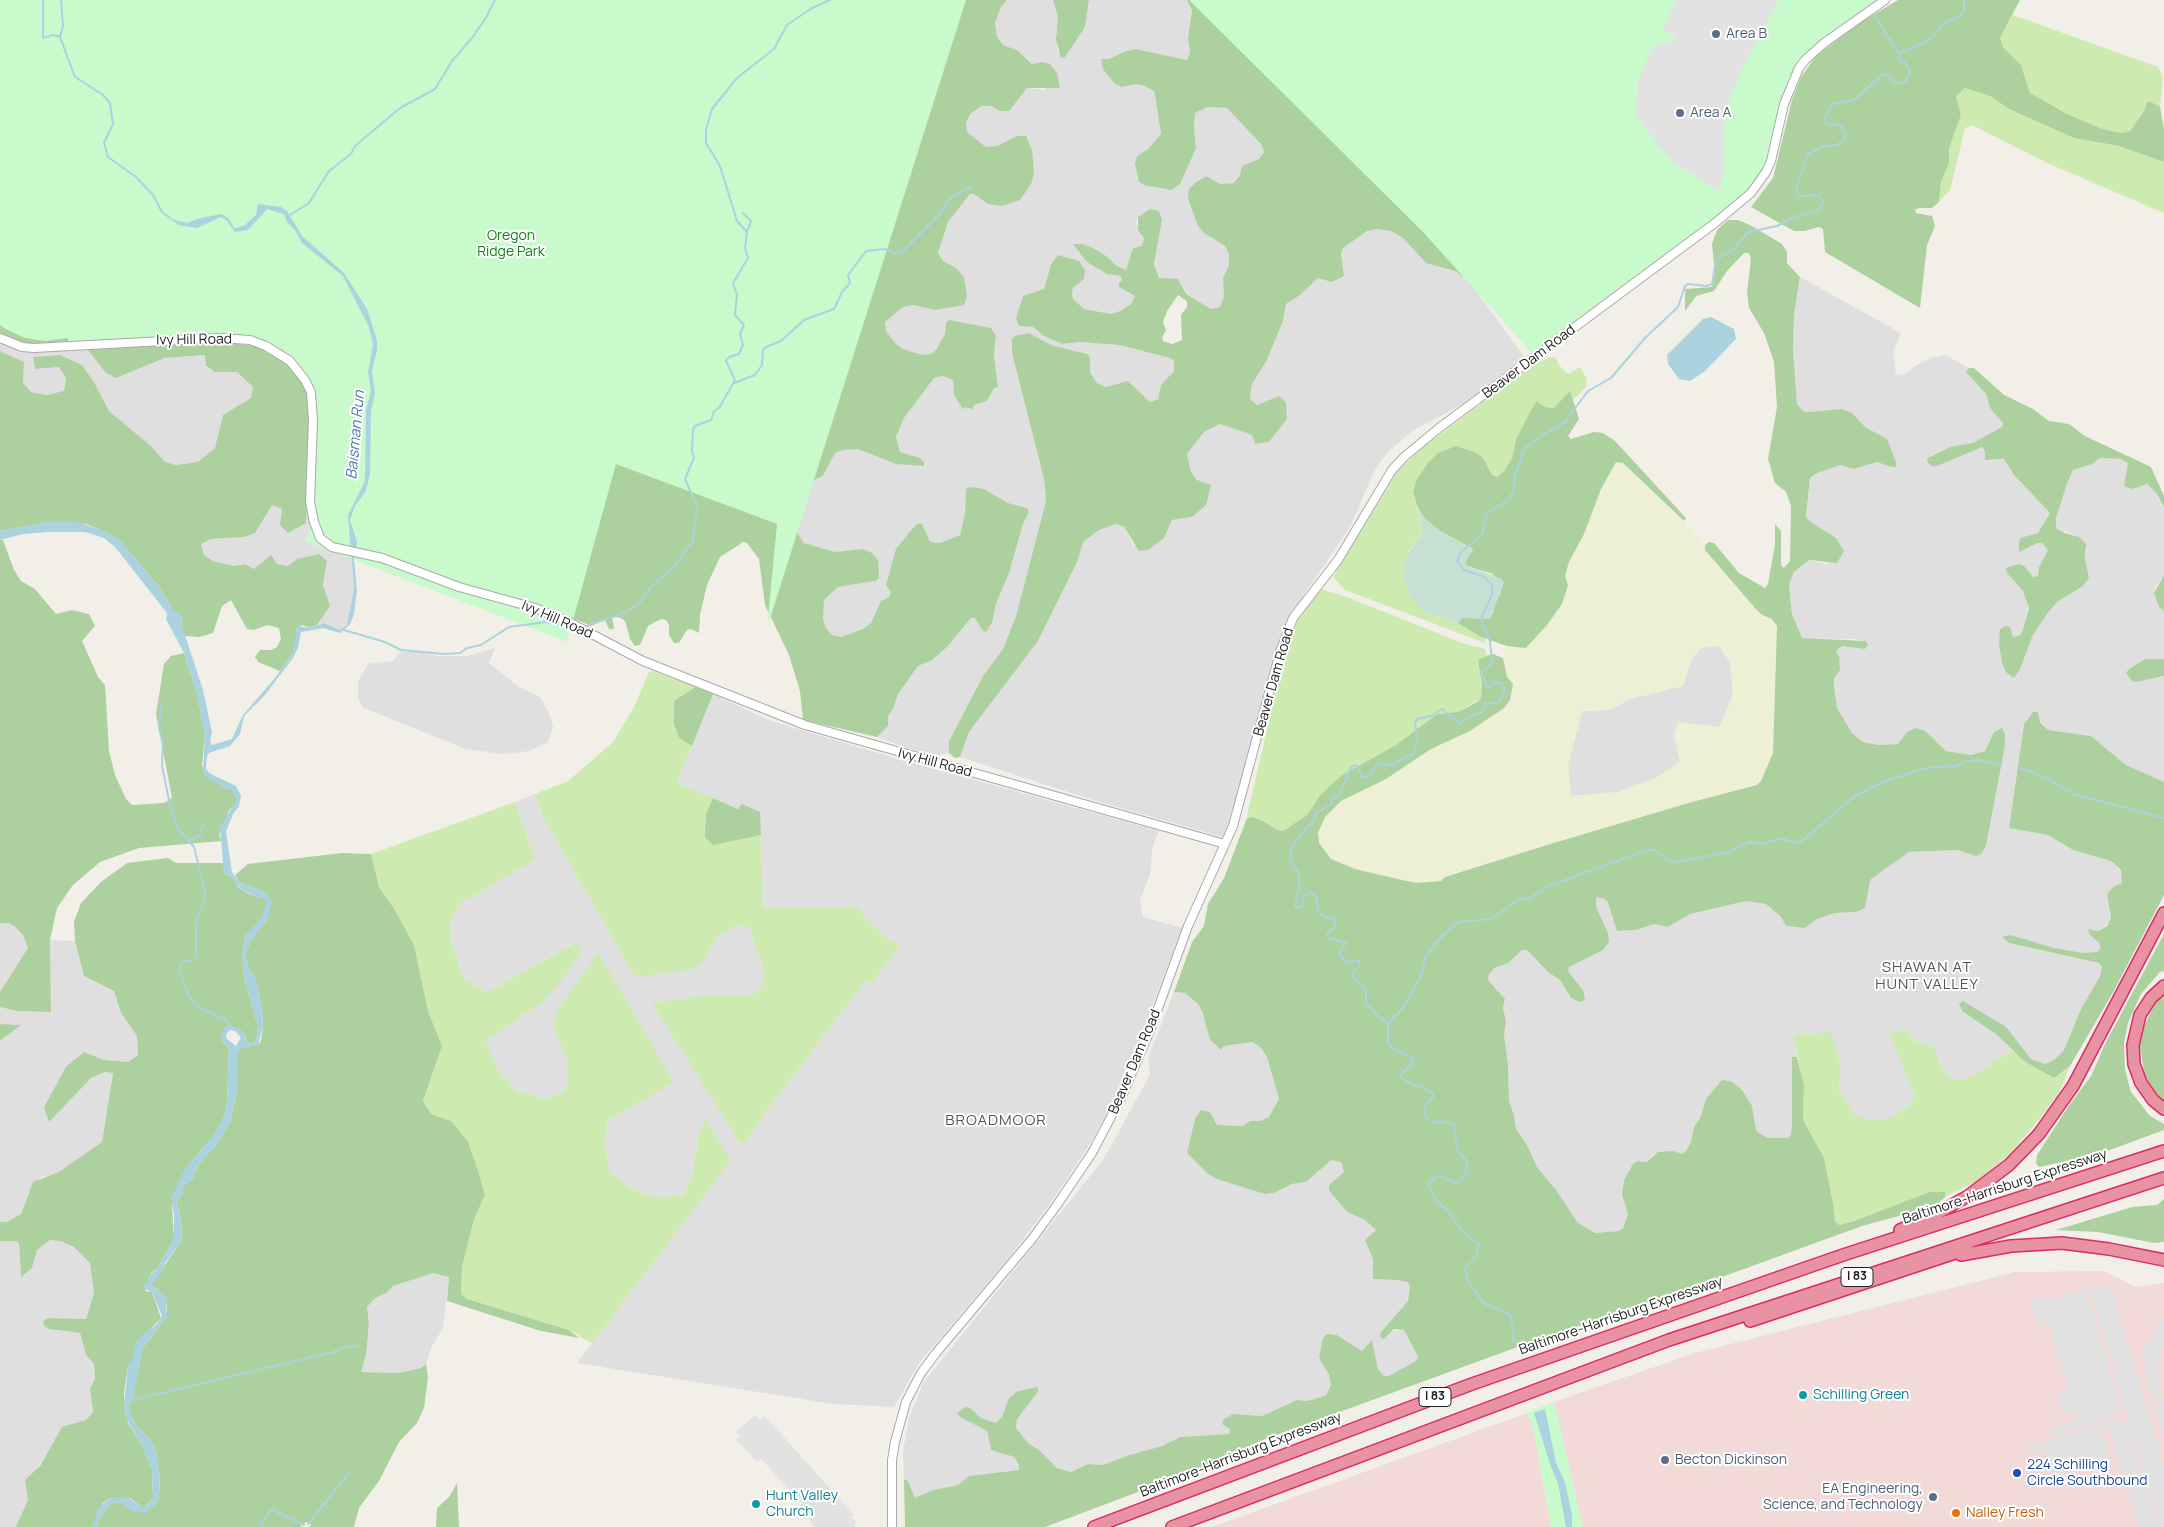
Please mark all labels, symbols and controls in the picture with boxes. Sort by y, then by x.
place label: Area B [1726,26,1767,42]
marker: Area B [1710,28,1722,40]
place label: Area A [1690,105,1731,121]
marker: Area A [1674,107,1686,119]
park label: Oregon Ridge Park [477,228,545,260]
street label: Beaver Dam Road [1479,322,1579,402]
street label: Ivy Hill Road [156,331,232,349]
water label: Baisman Run [343,390,369,480]
street label: Ivy Hill Road [519,597,595,643]
street label: Beaver Dam Road [1250,626,1298,738]
street label: Ivy Hill Road [896,745,974,781]
district label: SHAWAN AT HUNT VALLEY [1874,959,1980,994]
street label: Beaver Dam Road [1105,1007,1165,1117]
district label: BROADMOOR [944,1112,1048,1130]
street label: Baltimore-Harrisburg Expressway [1900,1146,2110,1228]
road number: I 83 [1841,1268,1873,1286]
street label: Baltimore-Harrisburg Expressway [1517,1273,1725,1359]
place label: Schilling Green [1813,1387,1909,1403]
road number: I 83 [1419,1388,1451,1406]
marker: Schilling Green [1797,1389,1809,1401]
street label: Baltimore-Harrisburg Expressway [1138,1409,1344,1501]
place label: Becton Dickinson [1675,1452,1787,1468]
marker: Becton Dickinson [1659,1454,1671,1466]
place label: 224 Schilling Circle Southbound [2027,1457,2148,1490]
marker: 224 Schilling Circle Southbound [2011,1467,2023,1479]
place label: EA Engineering, Science, and Technology [1763,1481,1923,1514]
place label: Hunt Valley Church [766,1488,838,1520]
marker: EA Engineering, Science, and Technology [1927,1491,1939,1503]
marker: Hunt Valley Church [750,1498,762,1510]
place label: Nalley Fresh [1966,1505,2044,1521]
marker: Nalley Fresh [1950,1507,1962,1519]

